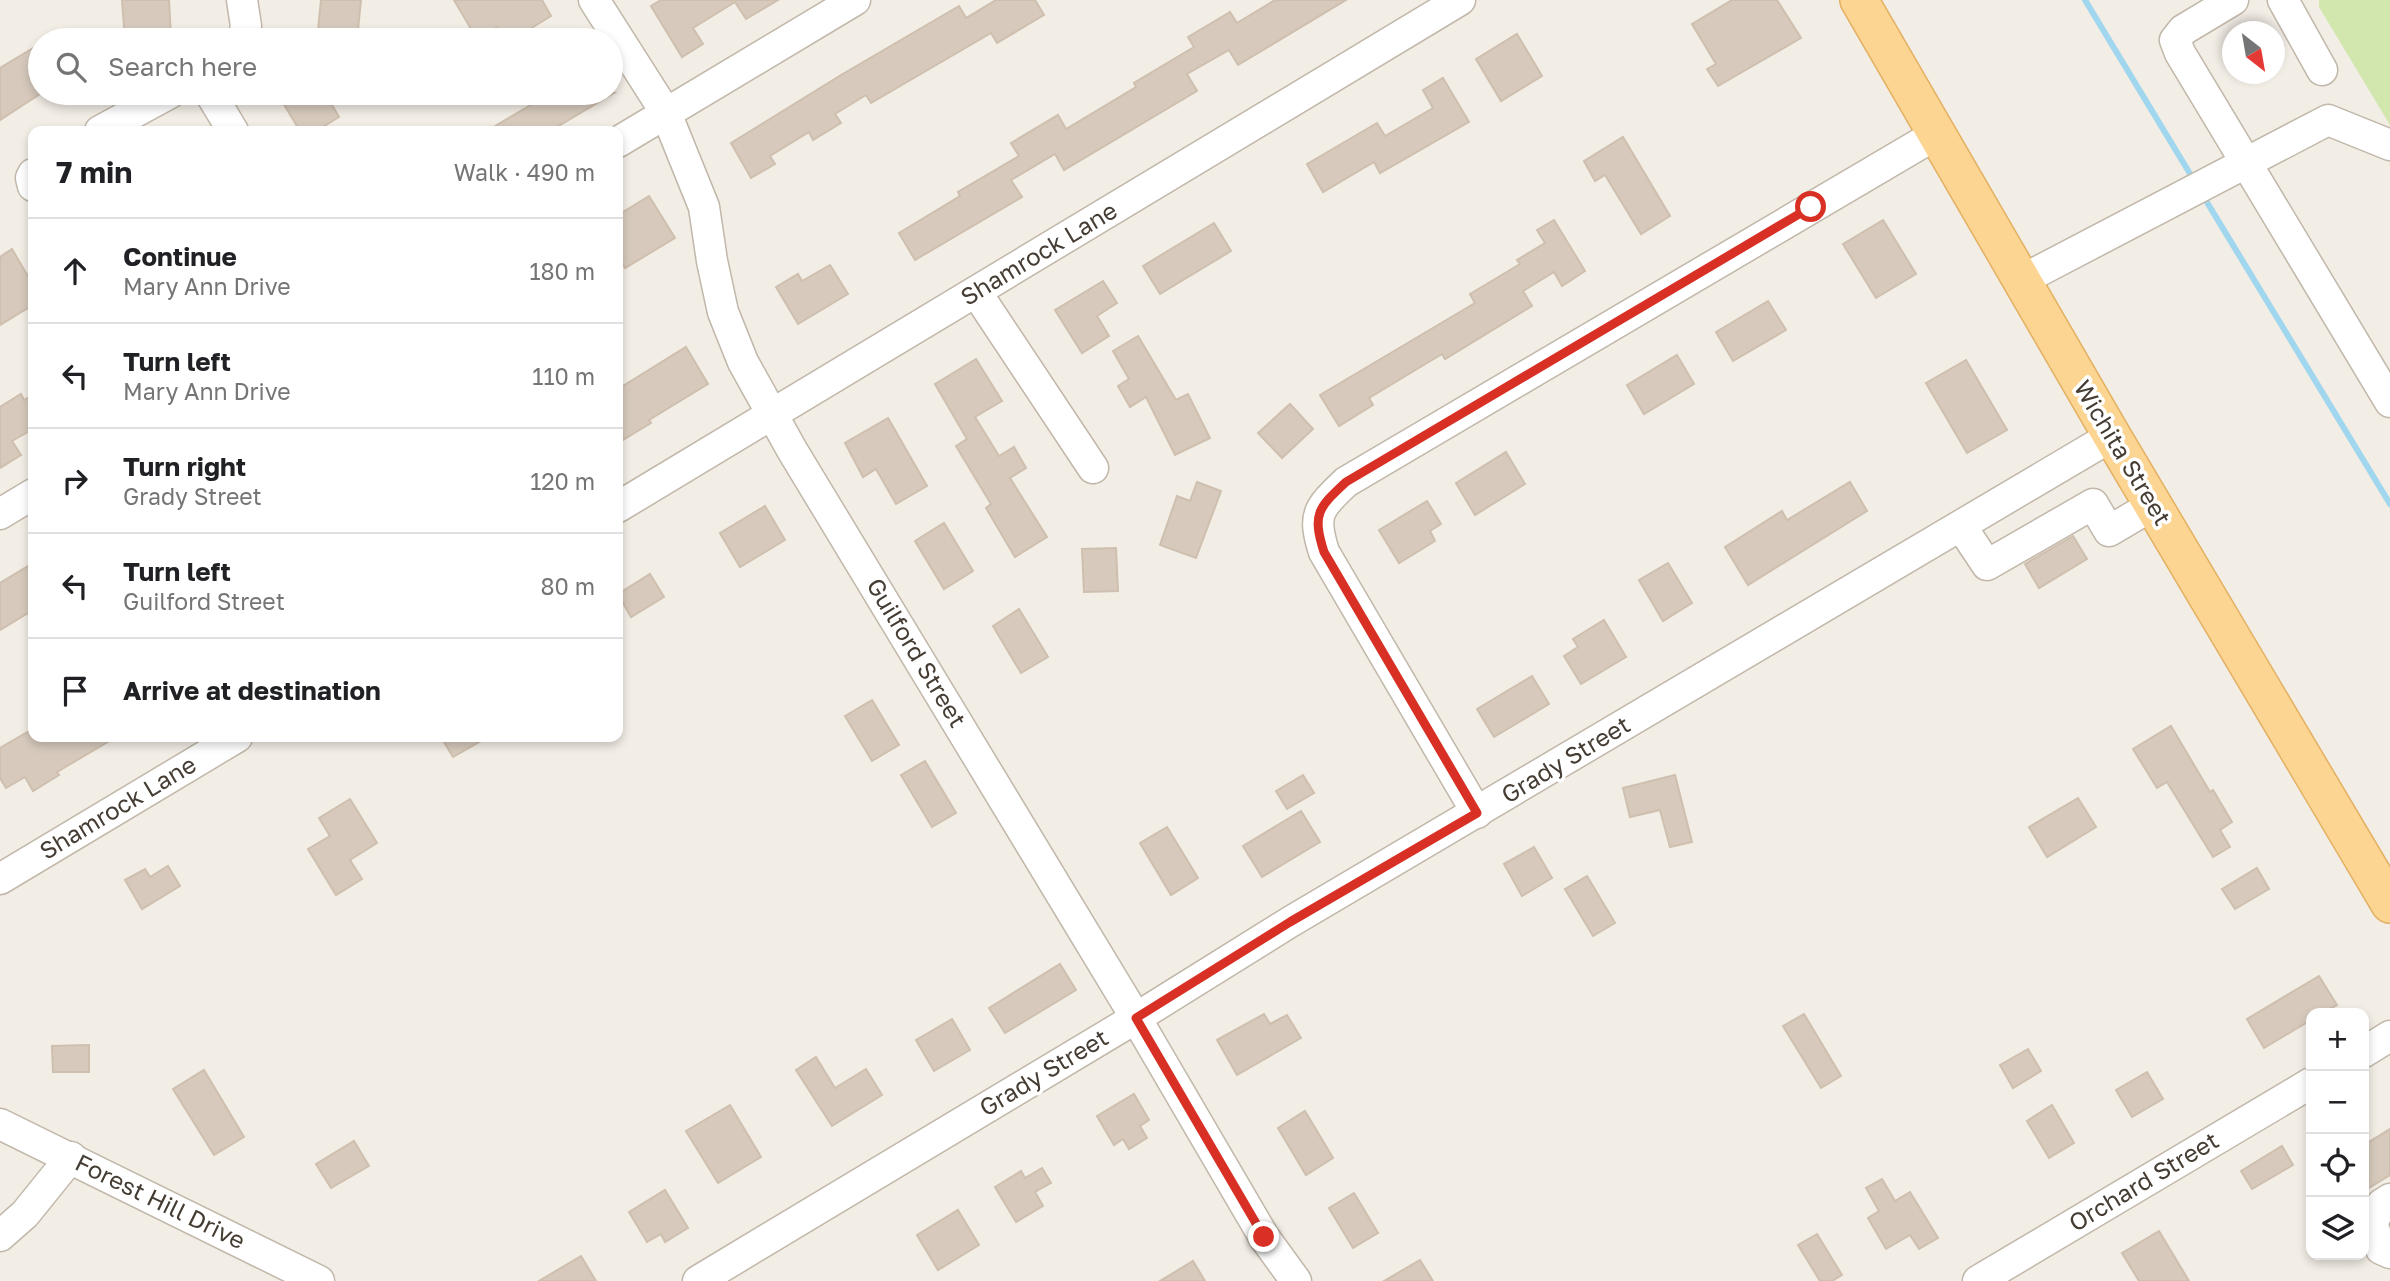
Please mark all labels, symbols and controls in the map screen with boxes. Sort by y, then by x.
north arrow [2222,21,2285,84]
search box [28,28,623,105]
icon: search [52,48,90,86]
text: Search here [108,51,257,82]
text: 7 min [56,154,132,190]
text: Walk · 490 m [454,158,595,186]
route start [1795,191,1826,222]
street label: Shamrock Lane [955,195,1122,311]
text: Continue [123,241,237,272]
icon: ahead [56,252,94,290]
text: 180 m [529,257,595,285]
text: Mary Ann Drive [123,272,291,300]
text: Turn left [123,346,231,377]
icon: left [56,357,94,395]
text: 110 m [532,362,595,390]
street label: Wichita Street [2069,374,2178,530]
text: Mary Ann Drive [123,377,291,405]
text: Turn right [123,451,246,482]
icon: right [56,462,94,500]
text: 120 m [530,467,595,495]
text: Grady Street [123,482,262,510]
text: Turn left [123,556,231,587]
icon: left [56,567,94,605]
text: 80 m [541,572,595,600]
street label: Guilford Street [861,572,973,732]
text: Guilford Street [123,587,285,615]
icon: arrive [56,672,94,710]
text: Arrive at destination [123,675,381,706]
street label: Grady Street [1496,709,1635,808]
street label: Shamrock Lane [34,749,201,865]
map controls [2306,1008,2369,1260]
button: + [2306,1008,2369,1071]
street label: Grady Street [974,1022,1113,1121]
button: − [2306,1071,2369,1134]
street label: Orchard Street [2063,1125,2223,1237]
button: locate [2306,1134,2369,1197]
street label: Forest Hill Drive [71,1147,250,1254]
button: layers [2306,1197,2369,1260]
route end [1248,1221,1279,1252]

